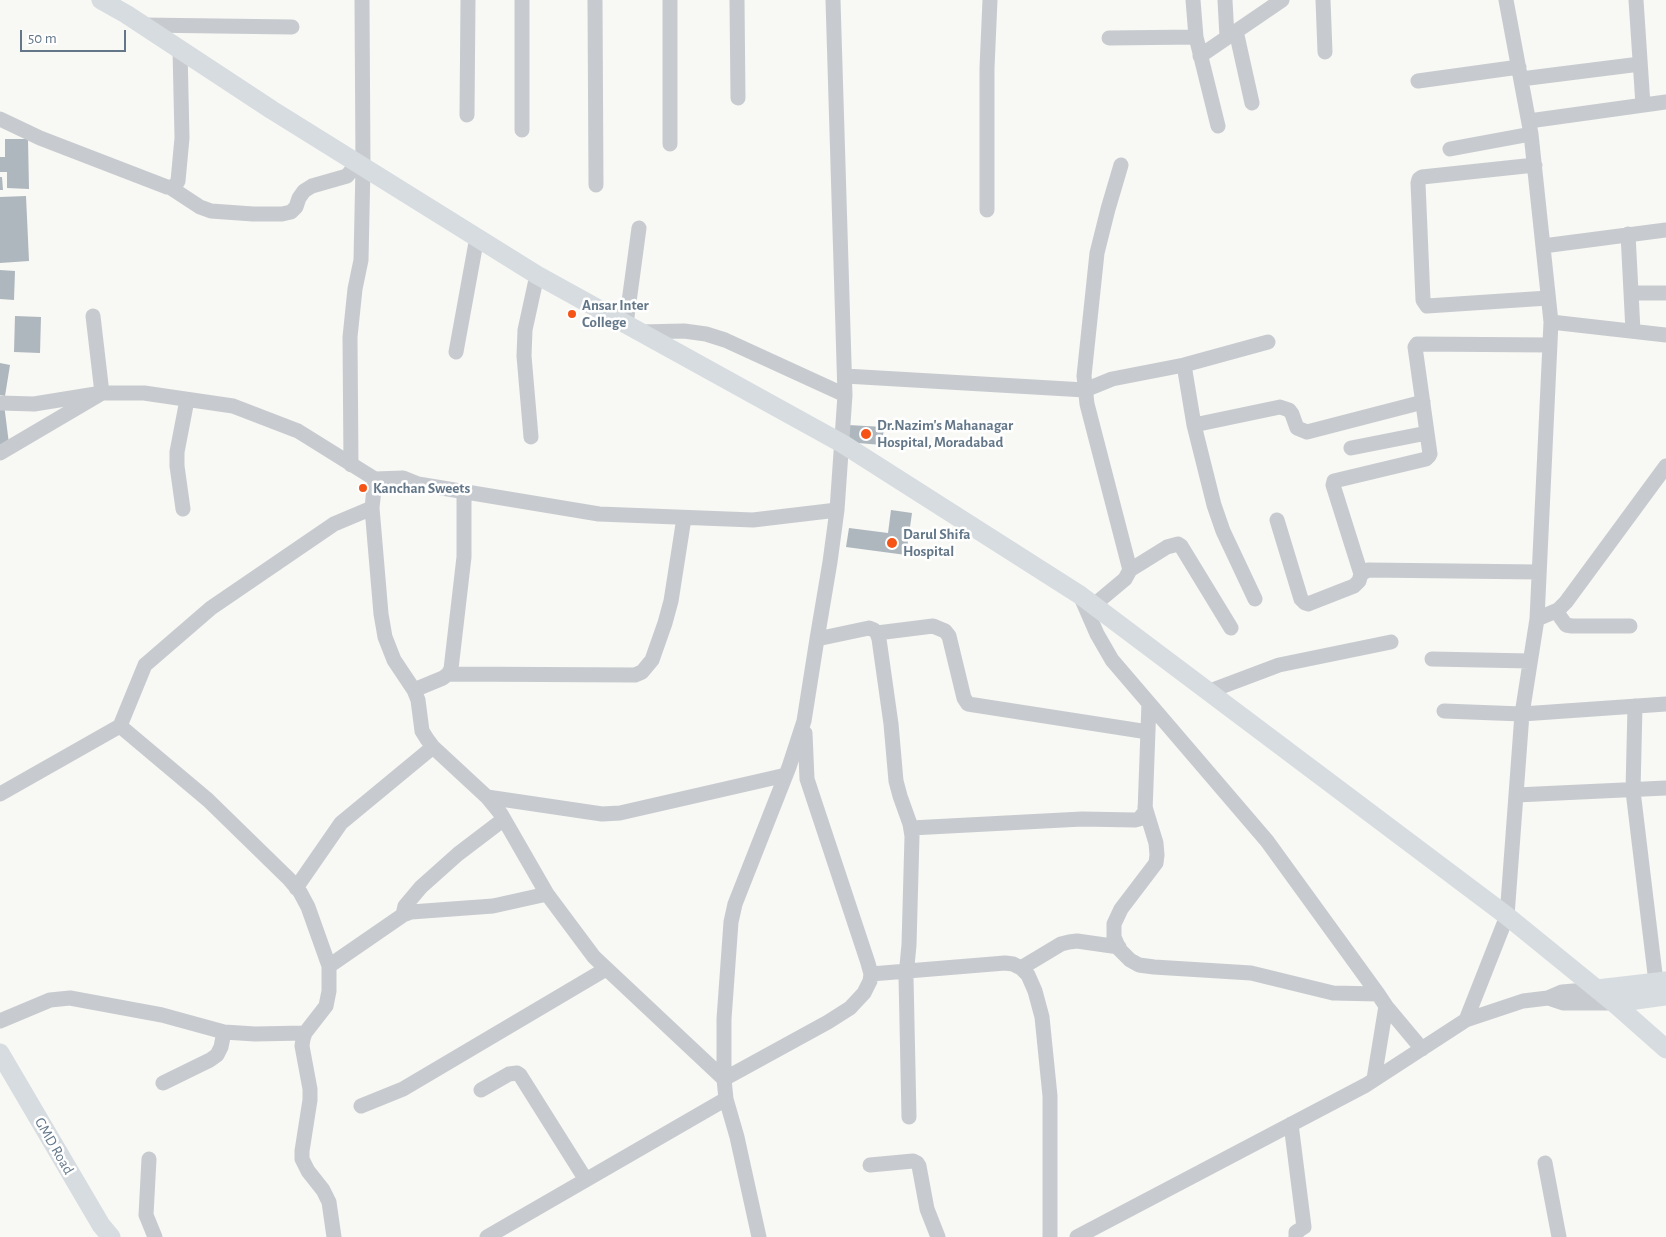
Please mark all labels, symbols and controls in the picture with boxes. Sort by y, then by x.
scale bar [22,20,129,52]
text: 50 m [28,31,57,46]
place label: Ansar Inter College [582,296,649,331]
marker: Ansar Inter College [566,308,578,320]
place label: Dr.Nazim's Mahanagar Hospital, Moradabad [877,416,1013,451]
marker: Dr.Nazim's Mahanagar Hospital, Moradabad [859,427,873,441]
place label: Kanchan Sweets [373,479,470,497]
marker: Kanchan Sweets [357,482,369,494]
place label: Darul Shifa Hospital [903,525,971,560]
marker: Darul Shifa Hospital [885,536,899,550]
street label: GMD Road [30,1114,78,1178]

